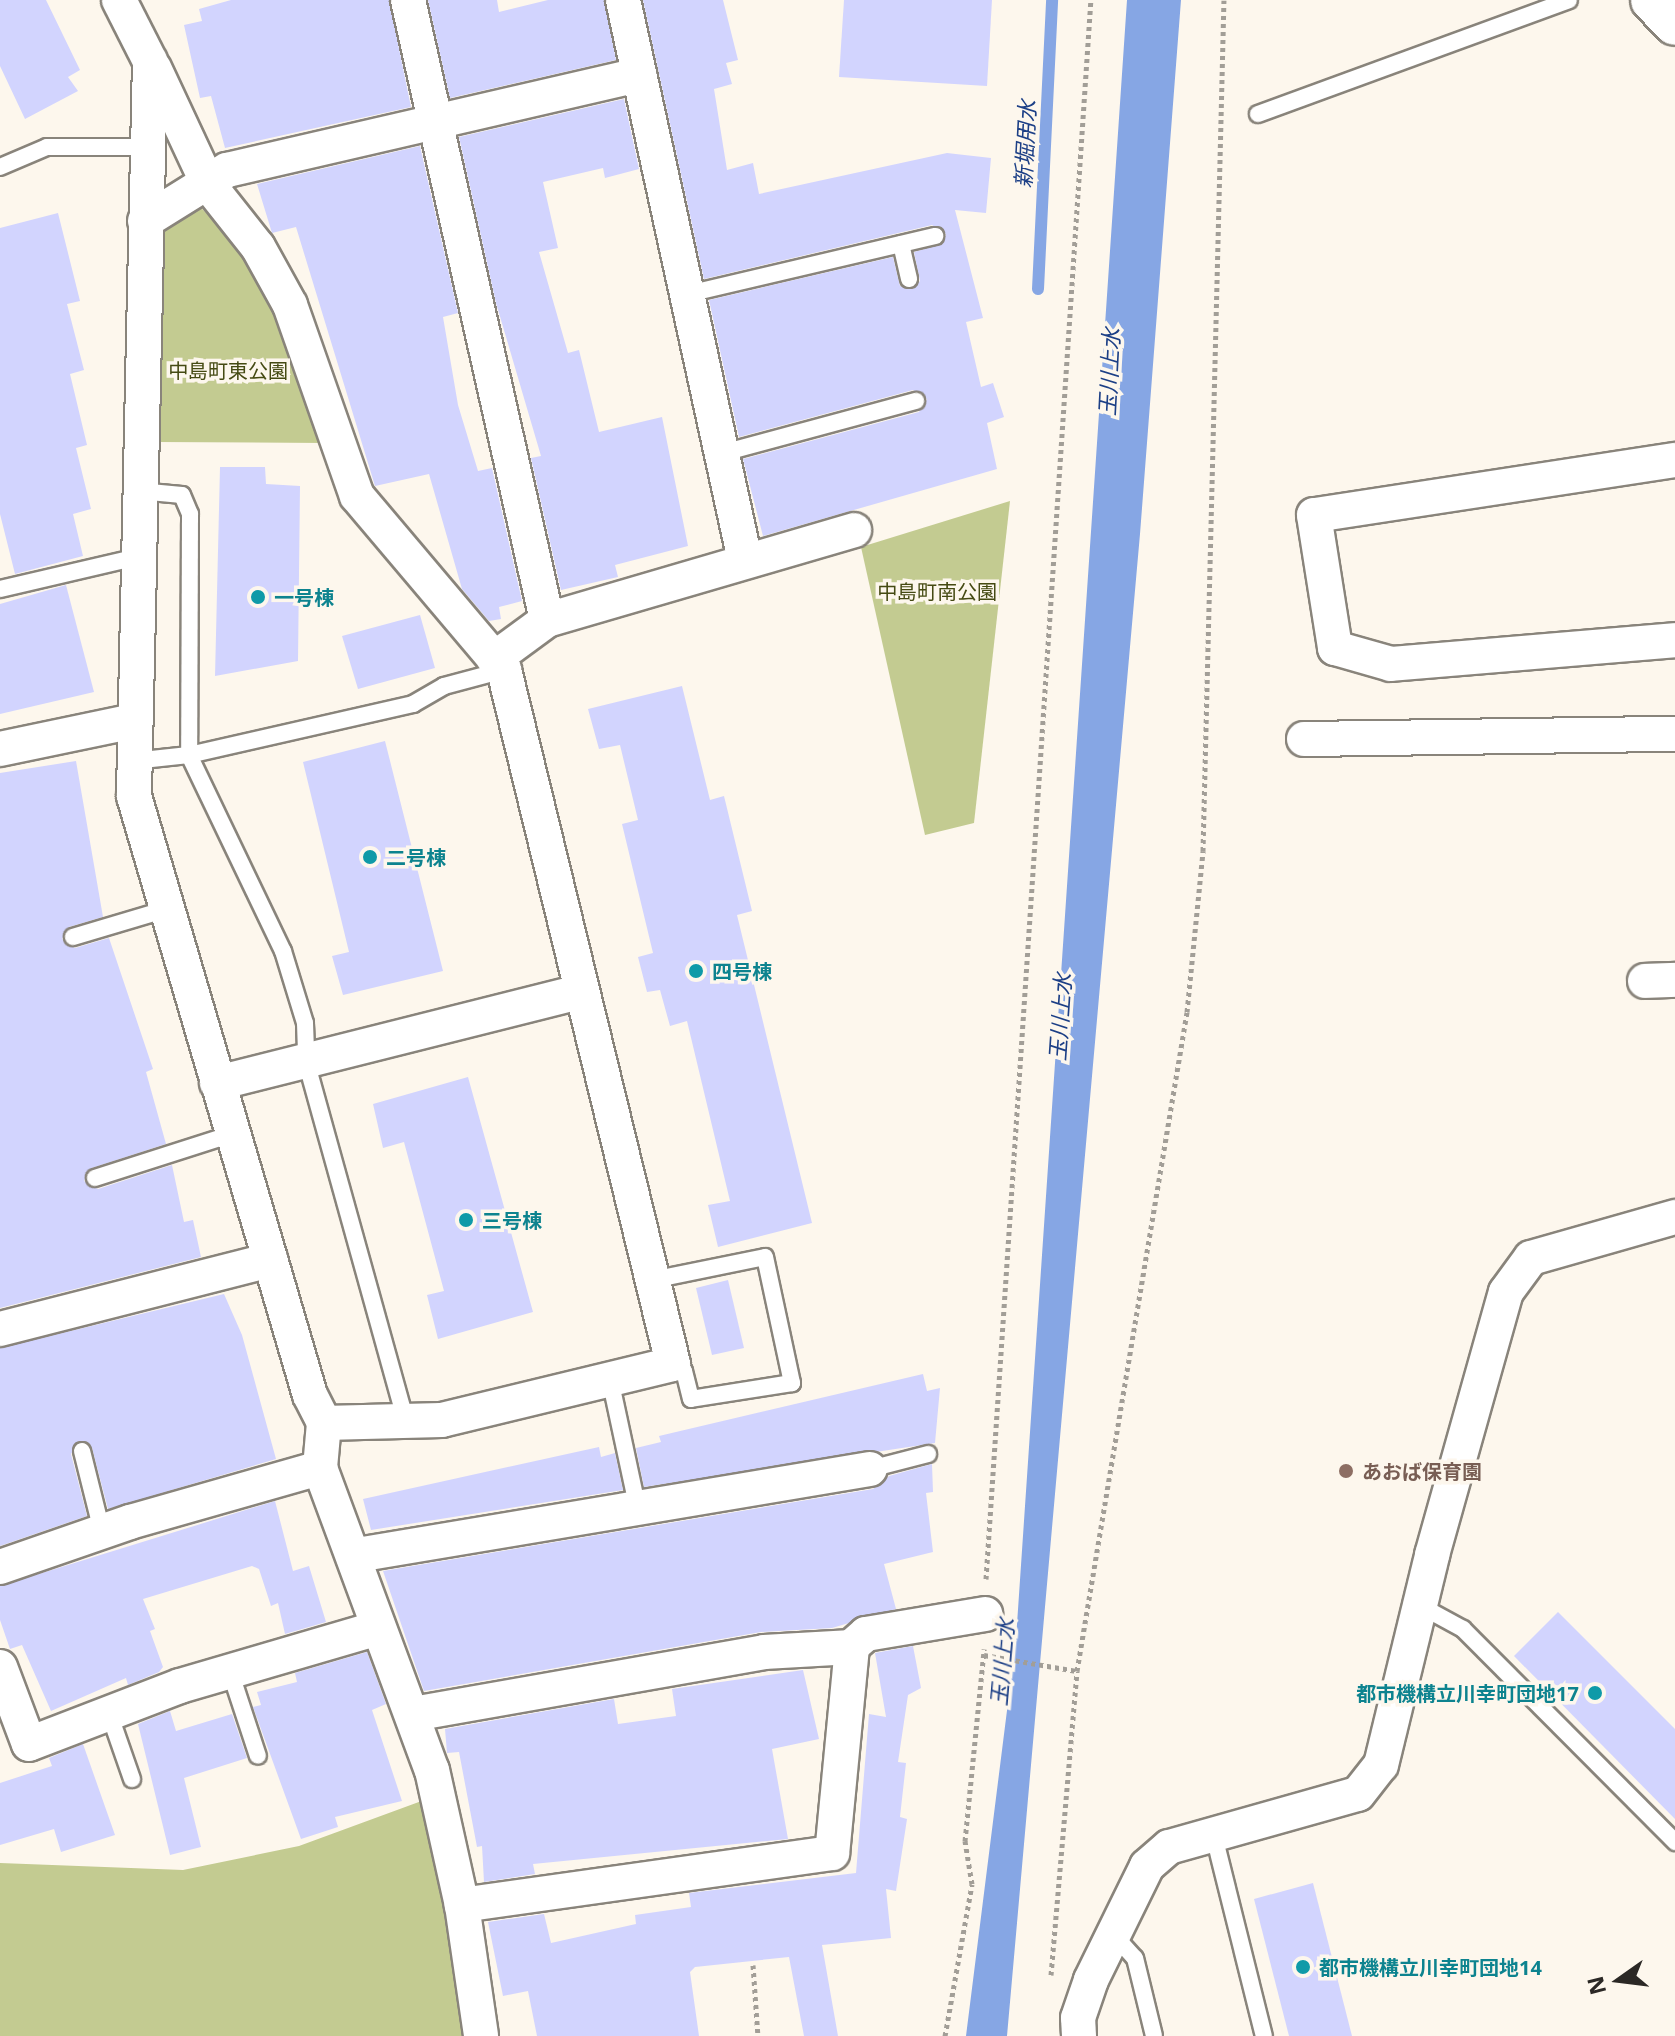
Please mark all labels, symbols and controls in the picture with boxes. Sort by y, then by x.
water label: 新堀用水 [1010,99,1040,189]
water label: 玉川上水 [1094,327,1124,417]
park label: 中島町東公園 [168,358,288,382]
park label: 中島町南公園 [877,579,997,603]
place label: 一号棟 [274,585,334,609]
marker: 一号棟 [249,588,267,606]
place label: 二号棟 [386,845,446,869]
marker: 二号棟 [361,848,379,866]
place label: 四号棟 [712,959,772,983]
marker: 四号棟 [687,962,705,980]
water label: 玉川上水 [1044,972,1076,1062]
place label: 三号棟 [482,1208,542,1232]
marker: 三号棟 [457,1211,475,1229]
place label: あおば保育園 [1362,1459,1482,1483]
marker: あおば保育園 [1337,1462,1355,1480]
water label: 玉川上水 [985,1617,1019,1707]
place label: 都市機構立川幸町団地17 [1356,1681,1579,1705]
marker: 都市機構立川幸町団地17 [1586,1684,1604,1702]
north arrow [1579,1940,1659,2020]
place label: 都市機構立川幸町団地14 [1319,1955,1542,1979]
marker: 都市機構立川幸町団地14 [1294,1958,1312,1976]
text: N [1579,1974,1612,1998]

